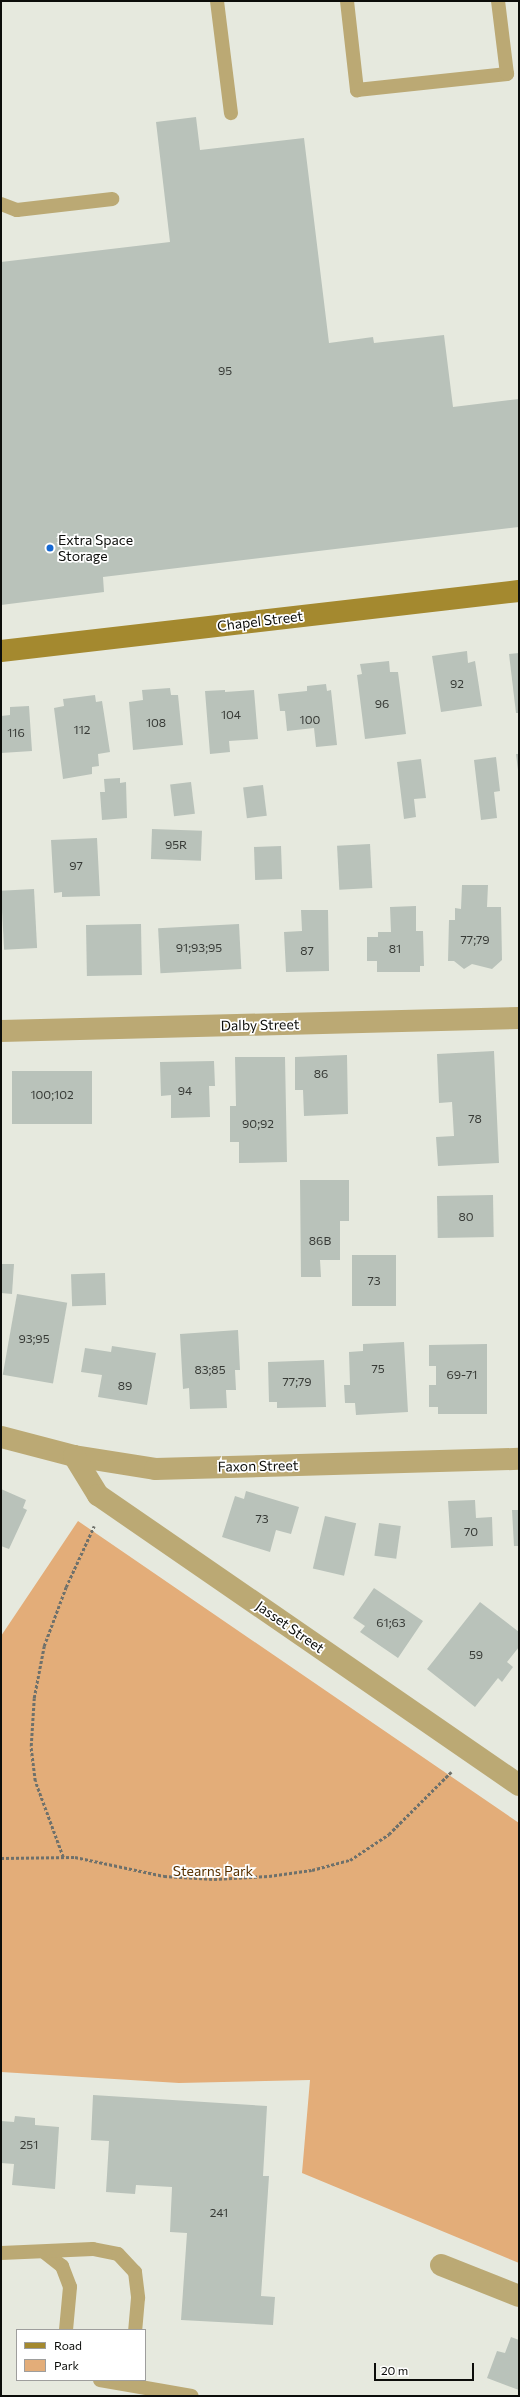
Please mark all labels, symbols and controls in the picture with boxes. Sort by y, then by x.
house number: 95 [218,364,232,378]
place label: Extra Space Storage [58,532,133,564]
marker: Extra Space Storage [45,543,55,553]
street label: Chapel Street [216,607,304,635]
house number: 92 [450,677,464,691]
house number: 96 [375,697,389,711]
house number: 104 [221,708,241,722]
house number: 100 [300,713,320,727]
house number: 108 [146,716,166,730]
house number: 112 [74,723,90,737]
house number: 116 [7,726,25,740]
house number: 95R [165,838,187,852]
house number: 97 [69,859,83,873]
house number: 77;79 [460,933,490,947]
house number: 91;93;95 [176,941,222,955]
house number: 81 [389,942,401,956]
house number: 87 [300,944,314,958]
street label: Dalby Street [220,1016,300,1034]
house number: 86 [314,1067,328,1081]
house number: 94 [178,1084,192,1098]
house number: 100;102 [30,1088,74,1102]
house number: 78 [468,1112,482,1126]
house number: 90;92 [242,1117,274,1131]
house number: 80 [458,1210,474,1224]
house number: 86B [309,1234,331,1248]
house number: 73 [367,1274,381,1288]
house number: 93;95 [18,1332,50,1346]
house number: 75 [371,1362,385,1376]
house number: 83;85 [194,1363,226,1377]
house number: 69-71 [447,1368,477,1382]
house number: 77;79 [282,1375,312,1389]
house number: 89 [118,1379,132,1393]
street label: Faxon Street [217,1457,299,1475]
house number: 73 [255,1512,269,1526]
house number: 70 [464,1525,478,1539]
street label: Jasset Street [253,1597,327,1657]
house number: 61;63 [376,1616,406,1630]
house number: 59 [469,1648,483,1662]
park label: Stearns Park [173,1863,253,1879]
house number: 251 [20,2138,38,2152]
house number: 241 [210,2206,228,2220]
legend [16,2329,146,2381]
text: Road [54,2338,82,2352]
scale bar [376,2355,476,2381]
text: Park [54,2358,79,2372]
text: 20 m [381,2363,408,2377]

